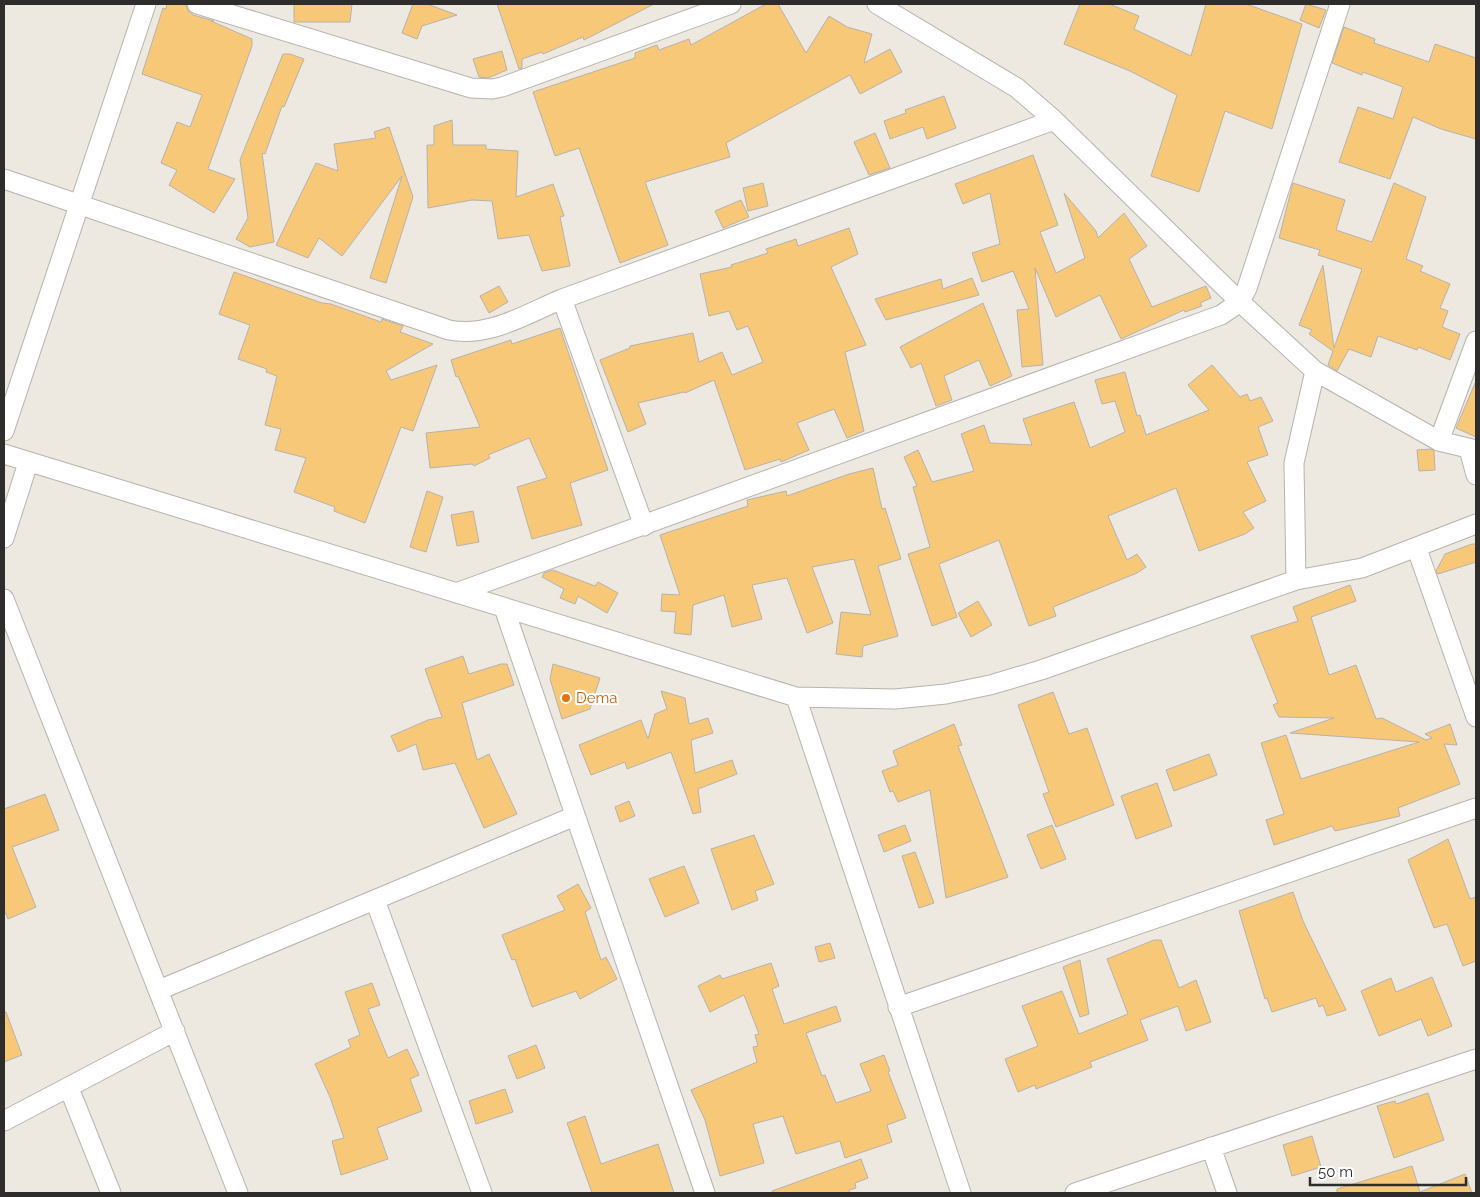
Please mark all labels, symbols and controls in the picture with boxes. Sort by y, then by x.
place label: Dema [576,689,618,707]
marker: Dema [560,692,572,704]
scale bar [1310,1154,1466,1186]
text: 50 m [1318,1163,1353,1181]

